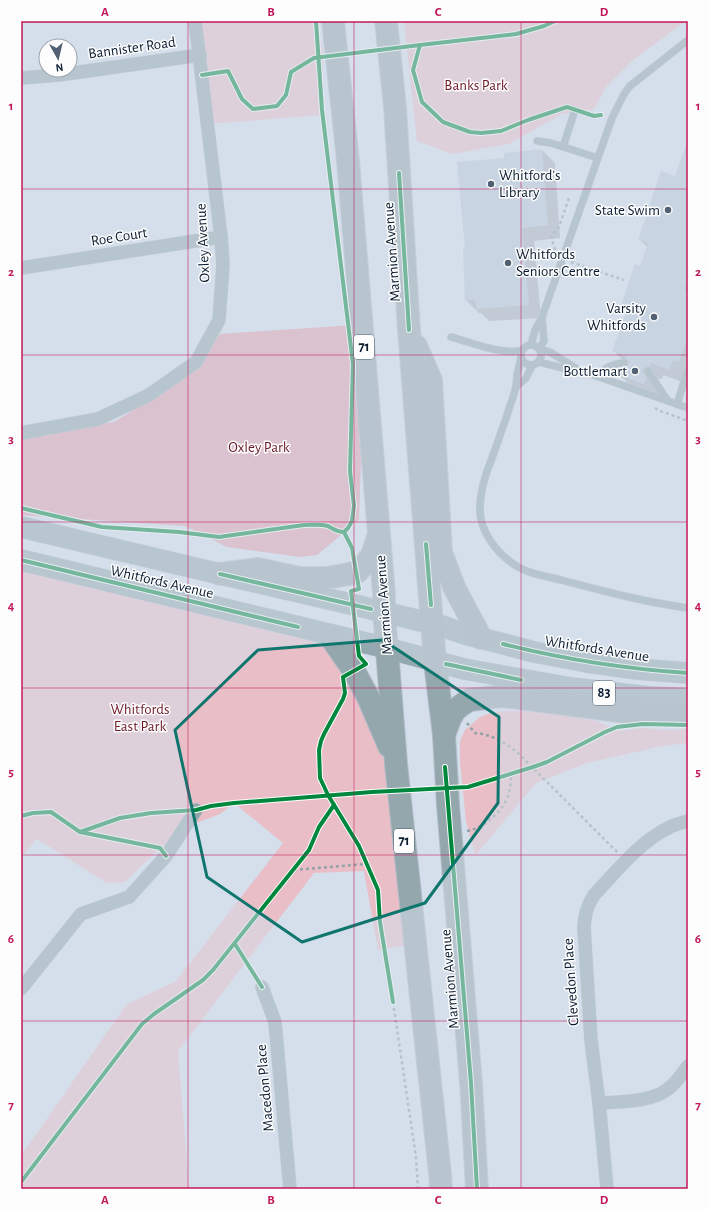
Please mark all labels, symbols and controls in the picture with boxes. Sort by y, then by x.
text: A [101,6,109,19]
text: B [267,6,275,19]
text: C [435,6,442,19]
text: D [600,6,609,19]
street label: Bannister Road [87,34,177,62]
north arrow [38,38,78,78]
text: N [55,61,64,73]
park label: Banks Park [444,78,508,93]
text: 1 [9,100,13,113]
text: 1 [696,100,700,113]
place label: Whitford's Library [499,168,561,200]
marker: Whitford's Library [486,179,496,189]
street label: Marmion Avenue [381,201,403,302]
street label: Oxley Avenue [193,203,213,283]
place label: State Swim [595,203,660,218]
marker: State Swim [663,205,673,215]
street label: Roe Court [90,225,148,249]
place label: Whitfords Seniors Centre [516,247,600,279]
marker: Whitfords Seniors Centre [503,258,513,268]
text: 2 [8,266,14,279]
text: 2 [695,266,701,279]
place label: Varsity Whitfords [587,301,647,333]
marker: Varsity Whitfords [649,312,659,322]
road number: 71 [354,335,374,359]
place label: Bottlemart [563,364,627,379]
marker: Bottlemart [630,366,640,376]
text: 3 [8,433,14,446]
text: 3 [695,433,701,446]
park label: Oxley Park [228,440,290,455]
street label: Marmion Avenue [373,554,395,655]
street label: Whitfords Avenue [109,563,215,601]
text: 4 [8,600,15,613]
text: 4 [695,600,702,613]
street label: Whitfords Avenue [544,633,650,665]
road number: 83 [593,681,615,705]
park label: Whitfords East Park [110,702,170,734]
text: 5 [8,766,14,779]
text: 5 [695,766,701,779]
road number: 71 [394,829,414,853]
street label: Marmion Avenue [438,928,462,1030]
text: 6 [8,933,14,946]
text: 6 [695,933,701,946]
street label: Clevedon Place [560,938,582,1026]
street label: Macedon Place [254,1044,276,1132]
text: 7 [8,1099,14,1112]
text: 7 [695,1099,701,1112]
text: A [101,1194,109,1207]
text: B [267,1194,275,1207]
text: C [435,1194,442,1207]
text: D [600,1194,609,1207]

